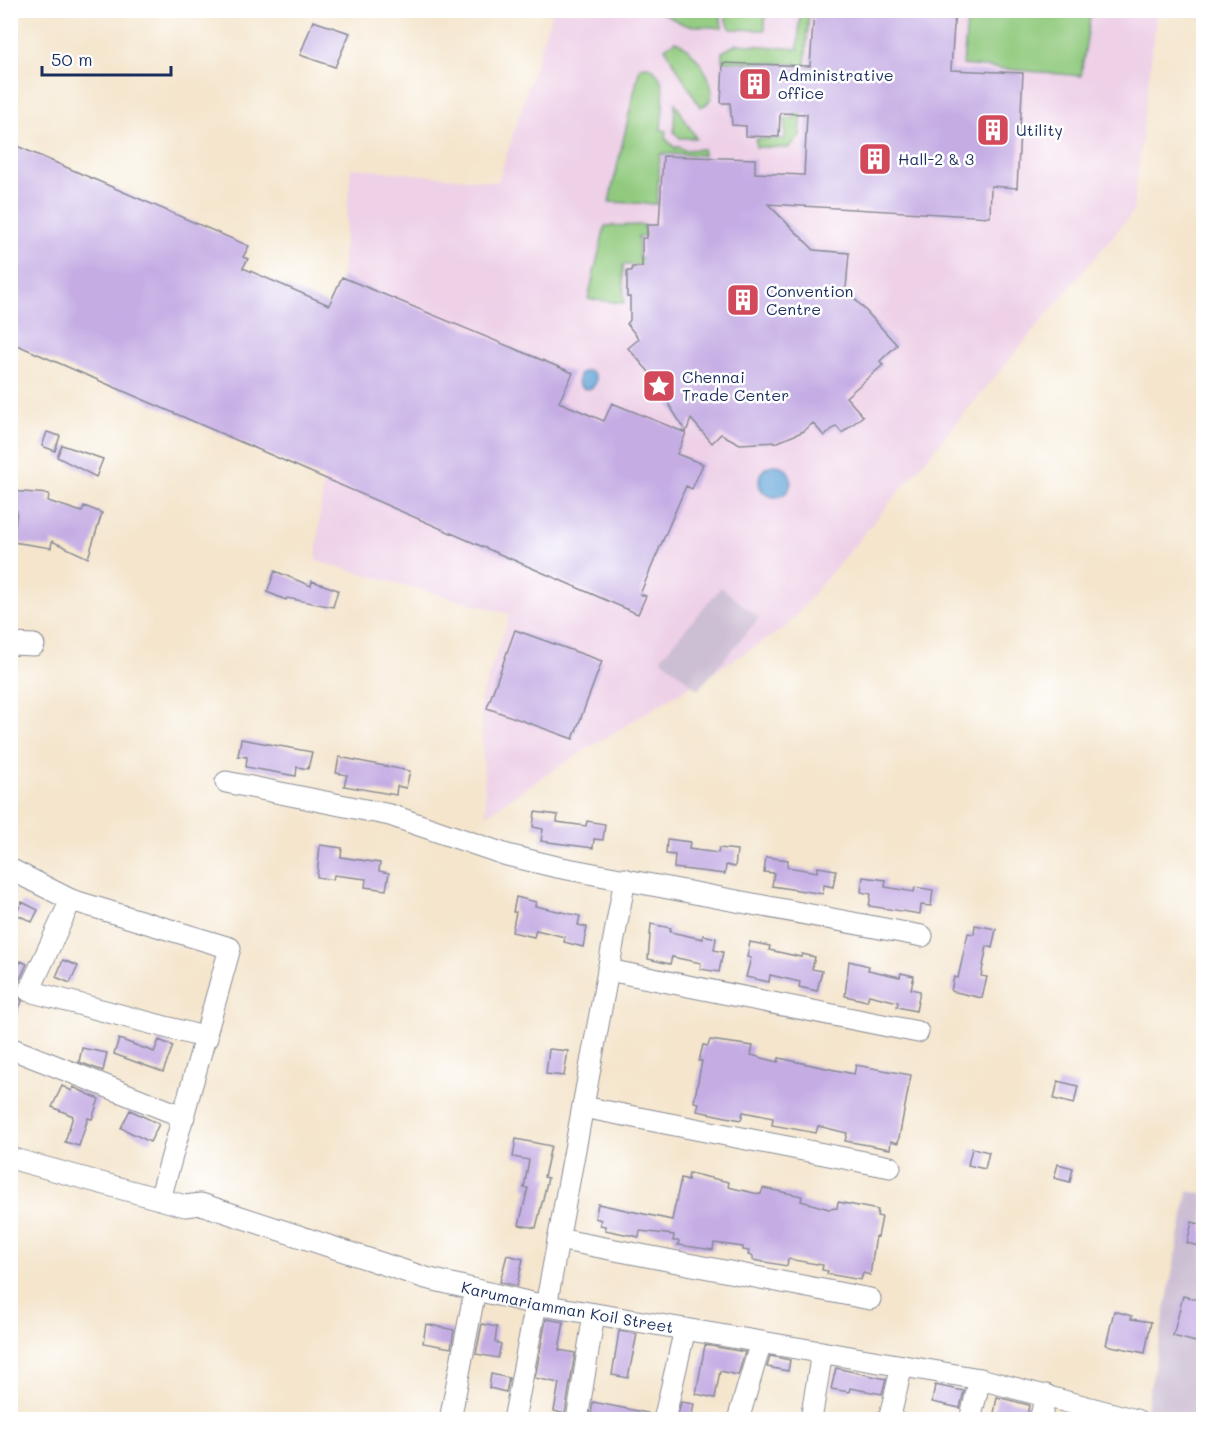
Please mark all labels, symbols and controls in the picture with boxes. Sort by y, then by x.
scale bar [42,39,171,77]
text: 50 m [51,47,93,71]
place label: Administrative office [778,64,894,103]
building icon: Administrative office [737,66,773,102]
building icon: Utility [975,112,1011,148]
place label: Utility [1016,119,1063,140]
building icon: Hall-2 & 3 [857,141,893,177]
place label: Hall-2 & 3 [898,148,974,169]
place label: Convention Centre [766,280,853,319]
building icon: Convention Centre [725,282,761,318]
place label: Chennai Trade Center [682,366,789,405]
place icon: Chennai Trade Center [641,368,677,404]
street label: Karumariamman Koil Street [459,1276,675,1337]

